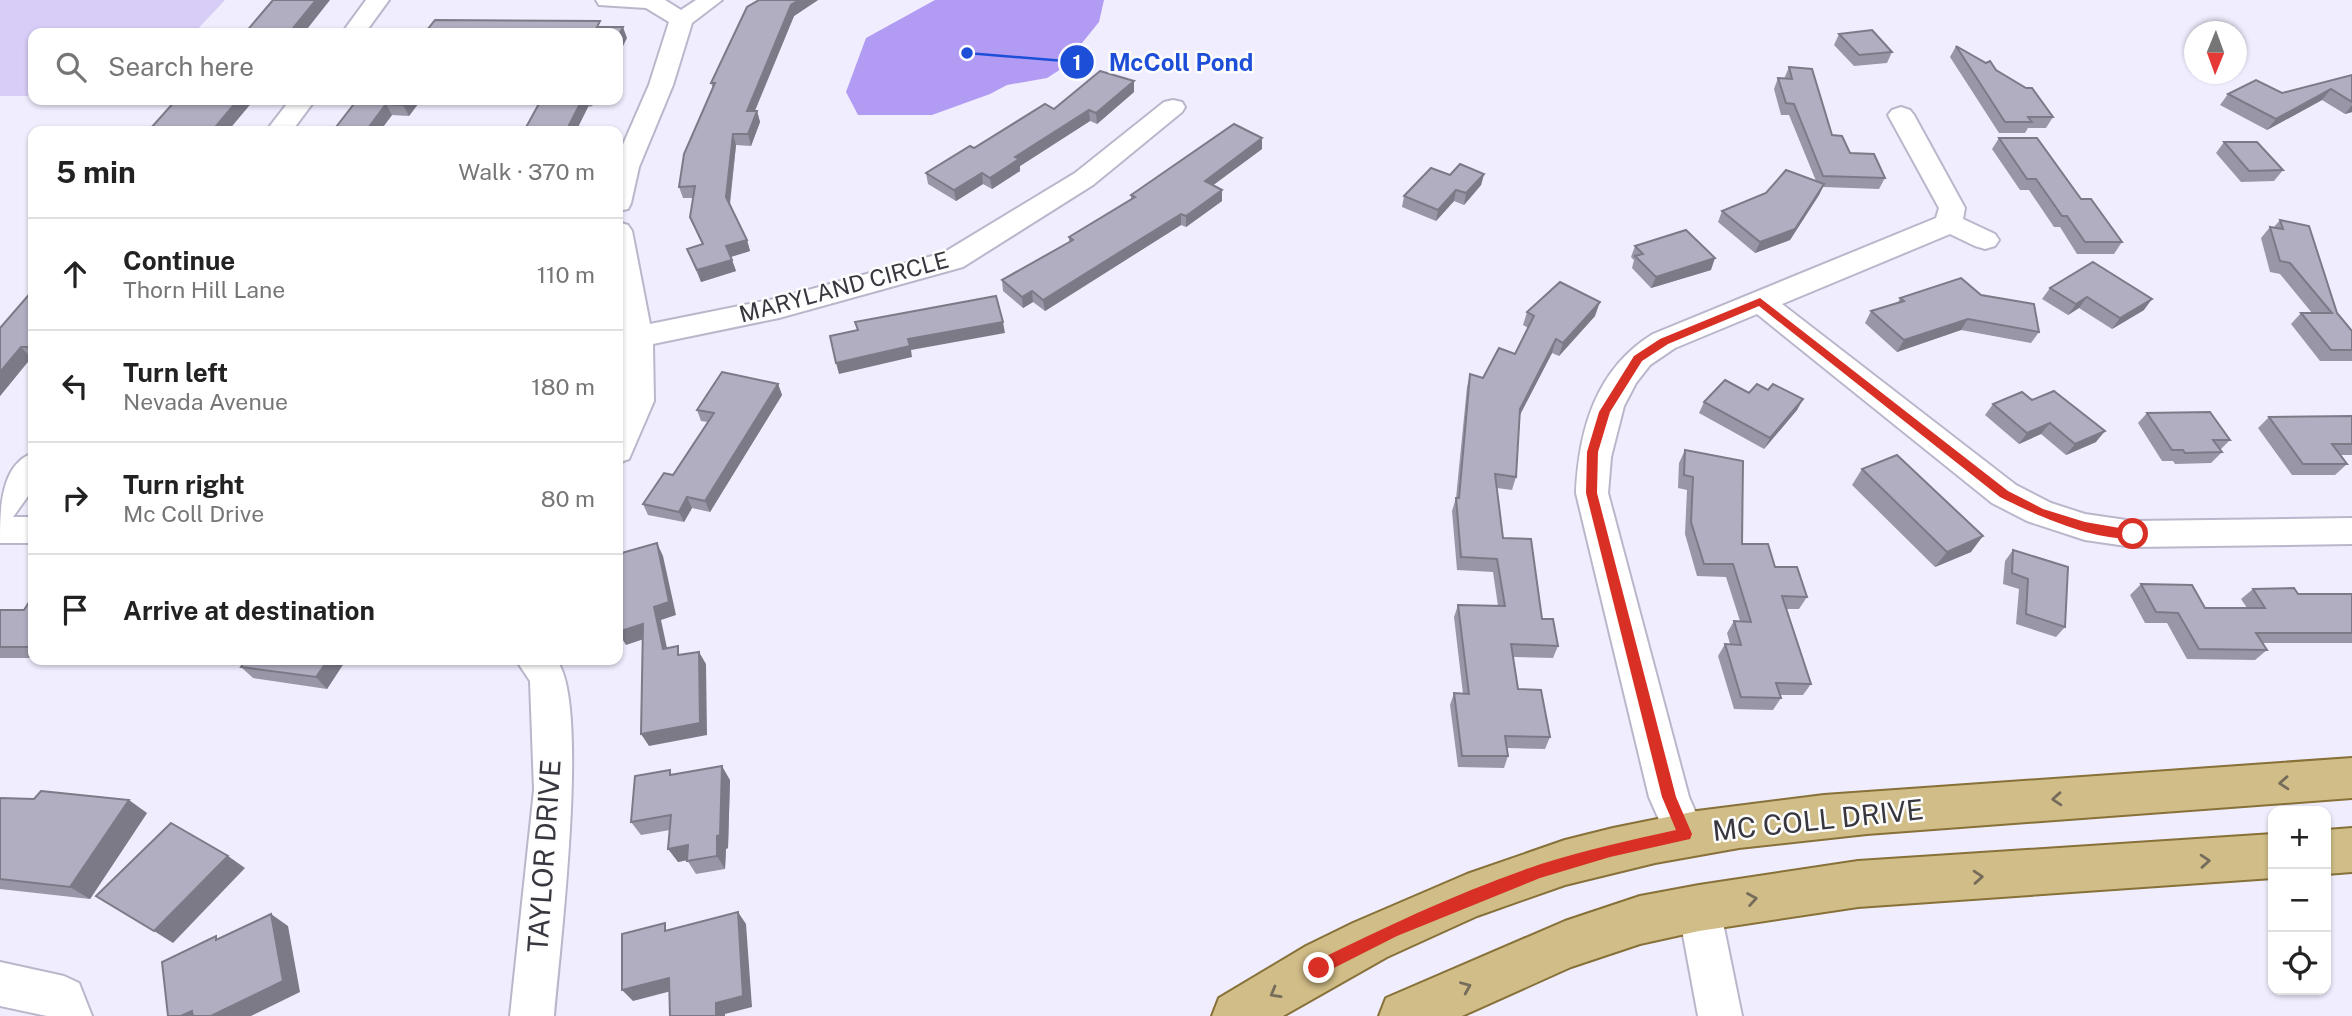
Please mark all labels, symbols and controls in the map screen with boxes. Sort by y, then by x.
north arrow [2184,21,2247,84]
search box [28,28,623,105]
callout: McColl Pond [1060,40,1267,85]
icon: search [52,48,90,86]
text: McColl Pond [1109,48,1253,76]
text: 1 [1073,50,1082,75]
text: Search here [108,51,254,82]
text: 5 min [56,154,136,190]
text: Walk · 370 m [458,158,595,185]
text: Continue [123,245,235,276]
street label: MARYLAND CIRCLE [736,246,952,327]
icon: ahead [56,255,94,293]
text: 110 m [537,261,595,288]
text: Thorn Hill Lane [123,276,285,303]
text: Turn left [123,357,228,388]
icon: left [56,367,94,405]
text: 180 m [531,373,595,400]
text: Nevada Avenue [123,388,288,415]
text: Turn right [123,469,245,500]
icon: right [56,479,94,517]
text: 80 m [541,485,595,512]
text: Mc Coll Drive [123,500,264,527]
route start [2117,518,2148,549]
icon: arrive [56,591,94,629]
text: Arrive at destination [123,595,375,626]
street label: TAYLOR DRIVE [520,758,567,954]
one-way arrow [2278,775,2289,790]
one-way arrow [2051,791,2062,806]
street label: MC COLL DRIVE [1711,792,1925,847]
map controls [2268,806,2331,995]
button: + [2268,806,2331,869]
one-way arrow [2200,854,2211,869]
button: − [2268,869,2331,932]
one-way arrow [1973,870,1984,885]
one-way arrow [1746,892,1758,907]
button: locate [2268,932,2331,995]
route end [1303,952,1334,983]
one-way arrow [1458,981,1471,995]
one-way arrow [1270,985,1283,998]

